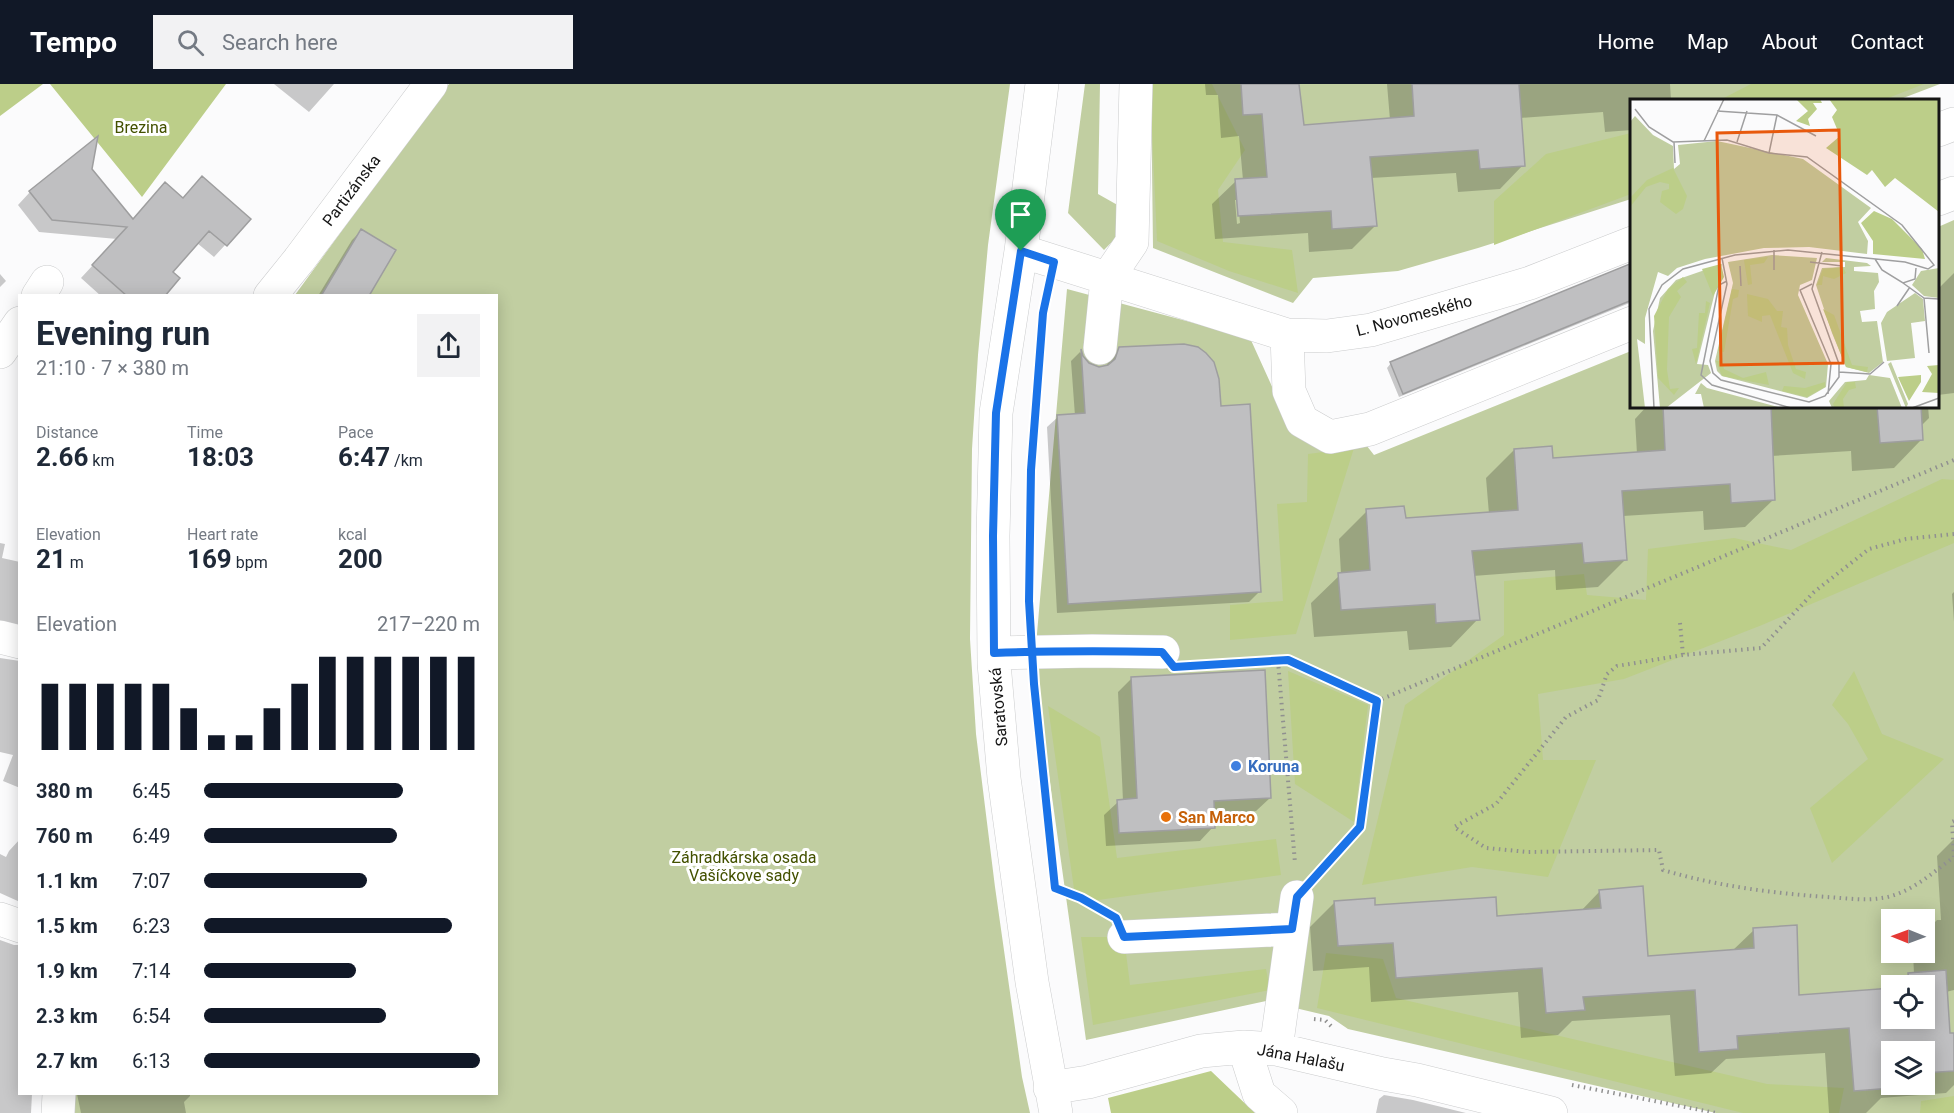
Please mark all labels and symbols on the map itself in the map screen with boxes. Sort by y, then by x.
inset map [1630,99,1939,408]
park label: Brezina [114,118,168,137]
street label: Partizánska [318,151,384,230]
pin [995,189,1046,251]
street label: L. Novomeského [1354,291,1474,340]
street label: Saratovská [986,667,1011,747]
place label: Koruna [1248,757,1300,776]
marker: Koruna [1229,759,1243,773]
place label: San Marco [1178,808,1255,827]
marker: San Marco [1159,810,1173,824]
park label: Záhradkárska osada Vašíčkove sady [671,848,817,885]
north arrow [1881,909,1935,963]
street label: Jána Halašu [1255,1040,1346,1075]

